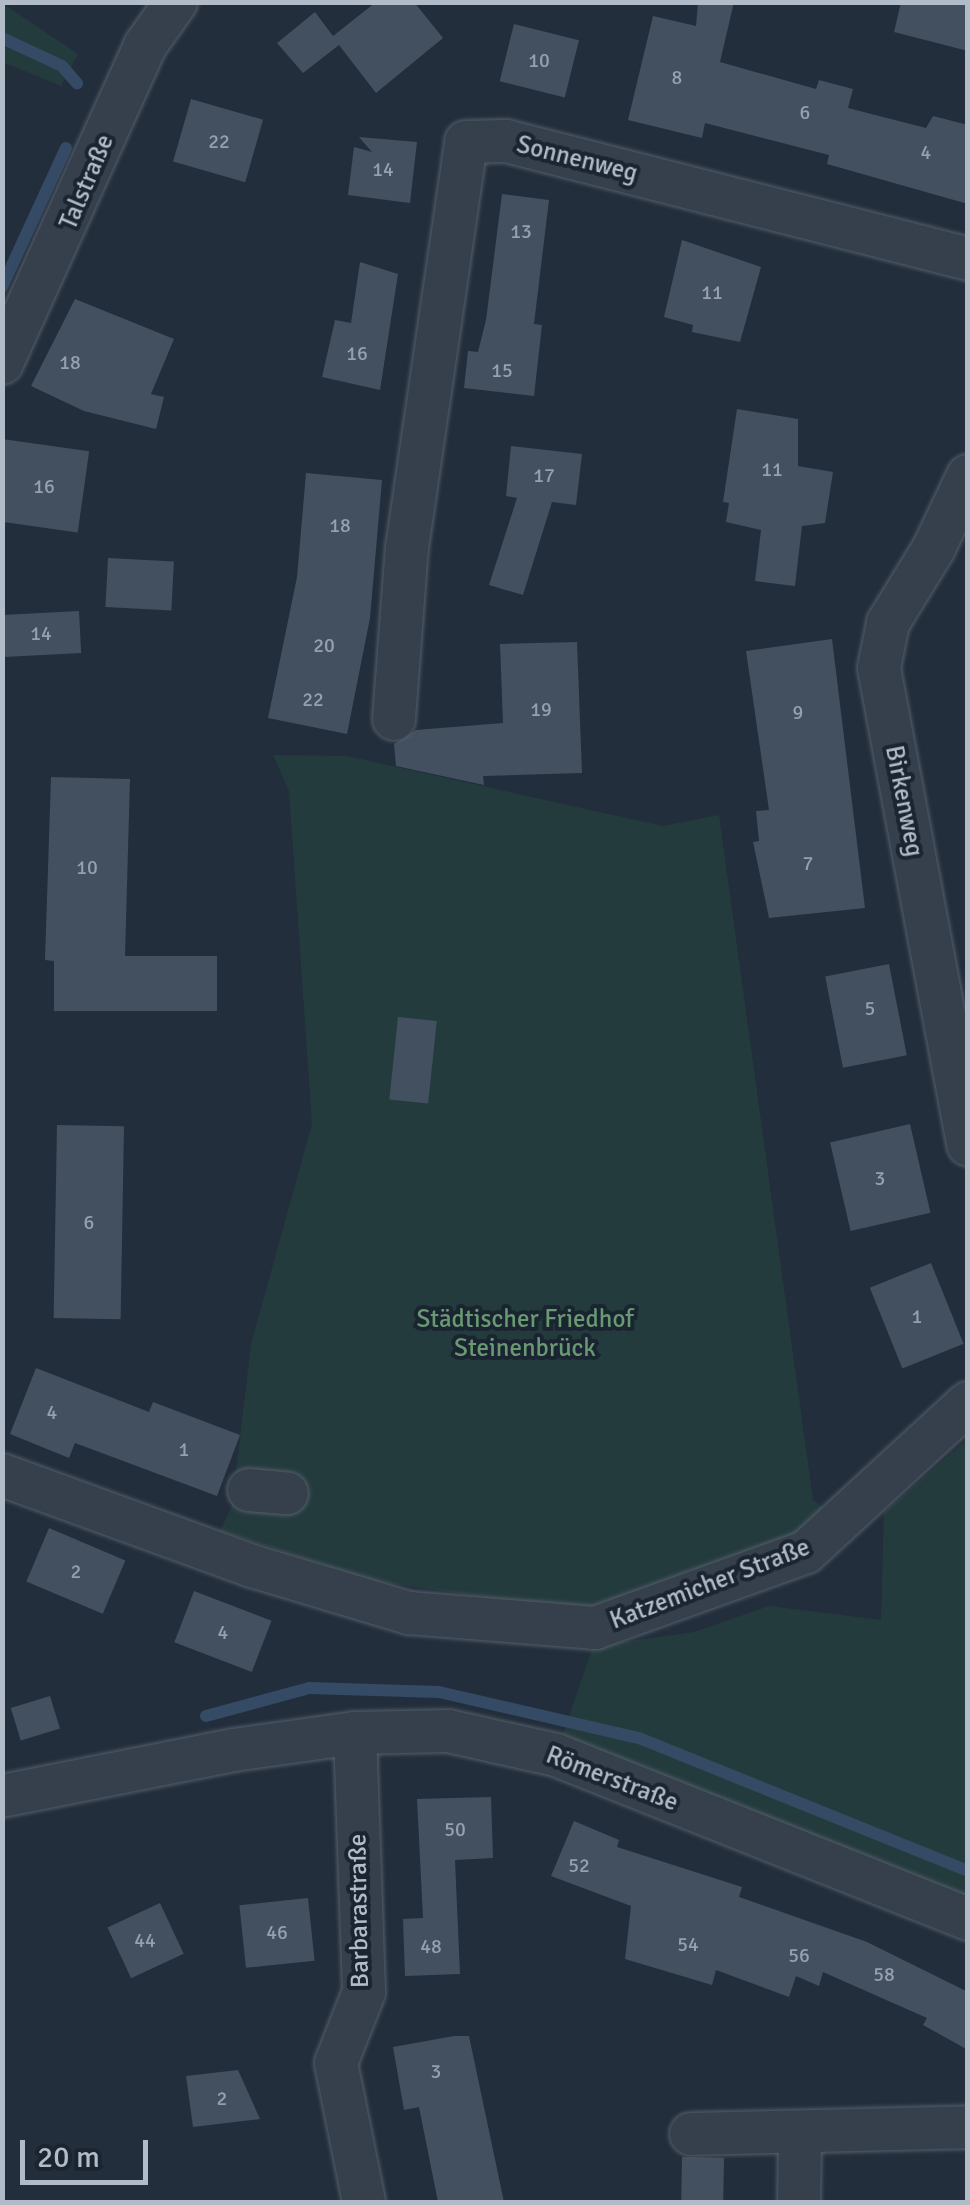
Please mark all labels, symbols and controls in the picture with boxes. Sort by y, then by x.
house number: 10 [528,48,550,72]
house number: 8 [672,65,682,89]
house number: 6 [800,100,810,124]
house number: 22 [208,129,230,153]
street label: Talstraße [54,130,120,234]
street label: Sonnenweg [514,130,640,188]
house number: 4 [921,140,931,164]
house number: 14 [372,157,394,181]
house number: 13 [510,219,532,243]
house number: 11 [701,280,723,304]
house number: 16 [346,341,368,365]
house number: 18 [59,350,81,374]
house number: 15 [491,358,513,382]
house number: 11 [761,457,783,481]
house number: 17 [533,463,555,487]
house number: 16 [33,474,55,498]
house number: 18 [329,513,351,537]
house number: 14 [30,621,52,645]
house number: 20 [313,633,335,657]
house number: 22 [302,687,324,711]
house number: 19 [530,697,552,721]
house number: 9 [793,700,803,724]
street label: Birkenweg [879,743,929,859]
house number: 7 [803,851,813,875]
house number: 10 [76,855,98,879]
house number: 5 [865,996,875,1020]
house number: 3 [875,1166,885,1190]
house number: 6 [84,1210,94,1234]
house number: 1 [912,1304,922,1328]
park label: Städtischer Friedhof Steinenbrück [416,1305,634,1364]
house number: 4 [47,1400,57,1424]
house number: 1 [179,1437,189,1461]
street label: Katzemicher Straße [606,1532,814,1636]
house number: 2 [71,1559,81,1583]
house number: 4 [218,1620,228,1644]
street label: Römerstraße [542,1740,682,1818]
house number: 50 [444,1817,466,1841]
street label: Barbarastraße [343,1834,375,1988]
house number: 52 [568,1853,590,1877]
house number: 46 [266,1920,288,1944]
house number: 44 [134,1928,156,1952]
house number: 54 [677,1932,699,1956]
house number: 48 [420,1934,442,1958]
house number: 56 [788,1943,810,1967]
house number: 58 [873,1962,895,1986]
house number: 3 [431,2059,441,2083]
house number: 2 [217,2086,227,2110]
scale bar [25,2120,152,2182]
text: 20 m [37,2139,100,2176]

